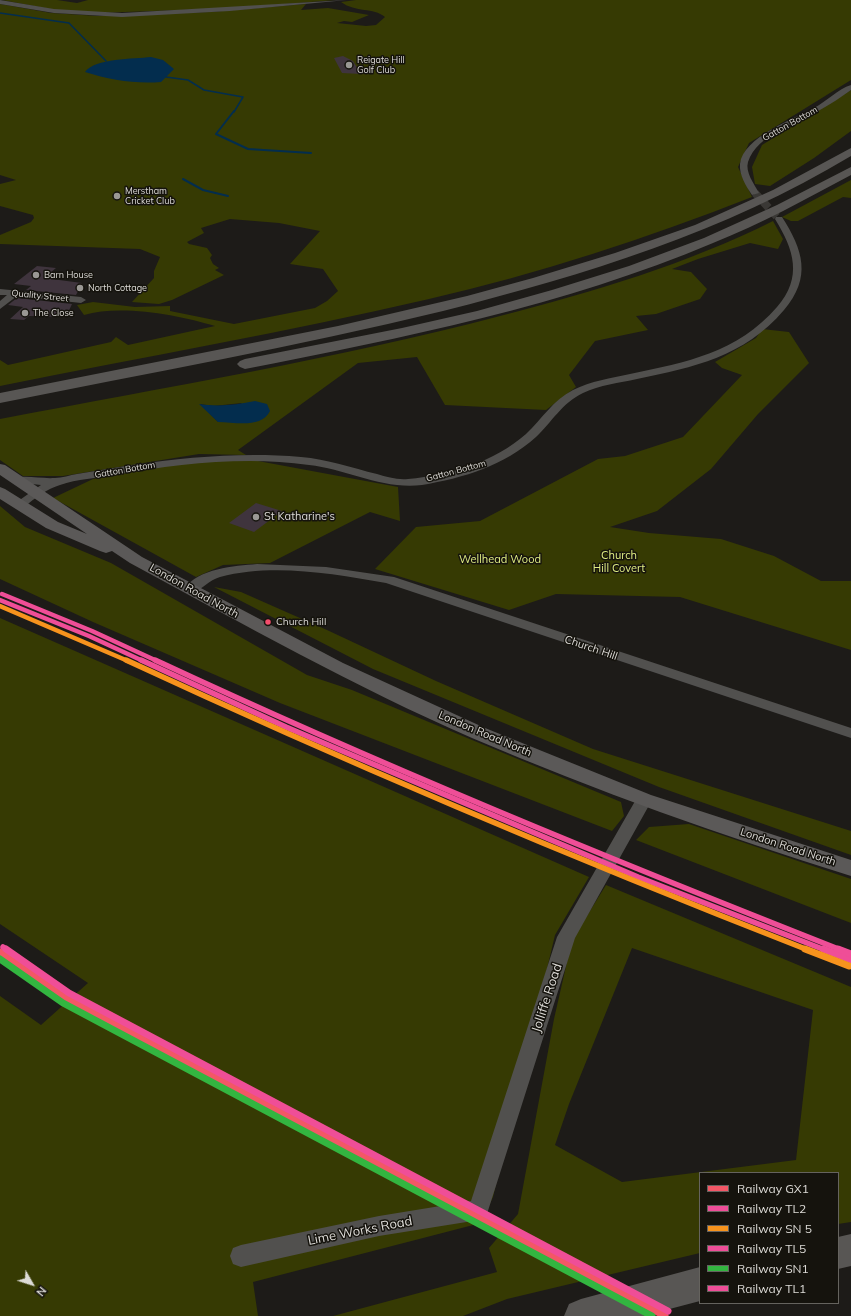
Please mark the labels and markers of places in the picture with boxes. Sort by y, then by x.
place label: Reigate Hill Golf Club [357,55,405,76]
marker: Reigate Hill Golf Club [344,60,354,70]
place label: Merstham Cricket Club [125,186,175,207]
marker: Merstham Cricket Club [112,191,122,201]
marker: Barn House [31,270,41,280]
place label: Barn House [44,270,93,280]
marker: North Cottage [75,283,85,293]
place label: North Cottage [88,283,147,293]
marker: The Close [20,308,30,318]
place label: The Close [33,308,74,318]
place label: St Katharine's [264,510,335,524]
marker: St Katharine's [251,512,261,522]
place label: Church Hill [276,616,326,628]
marker: Church Hill [263,617,273,627]

